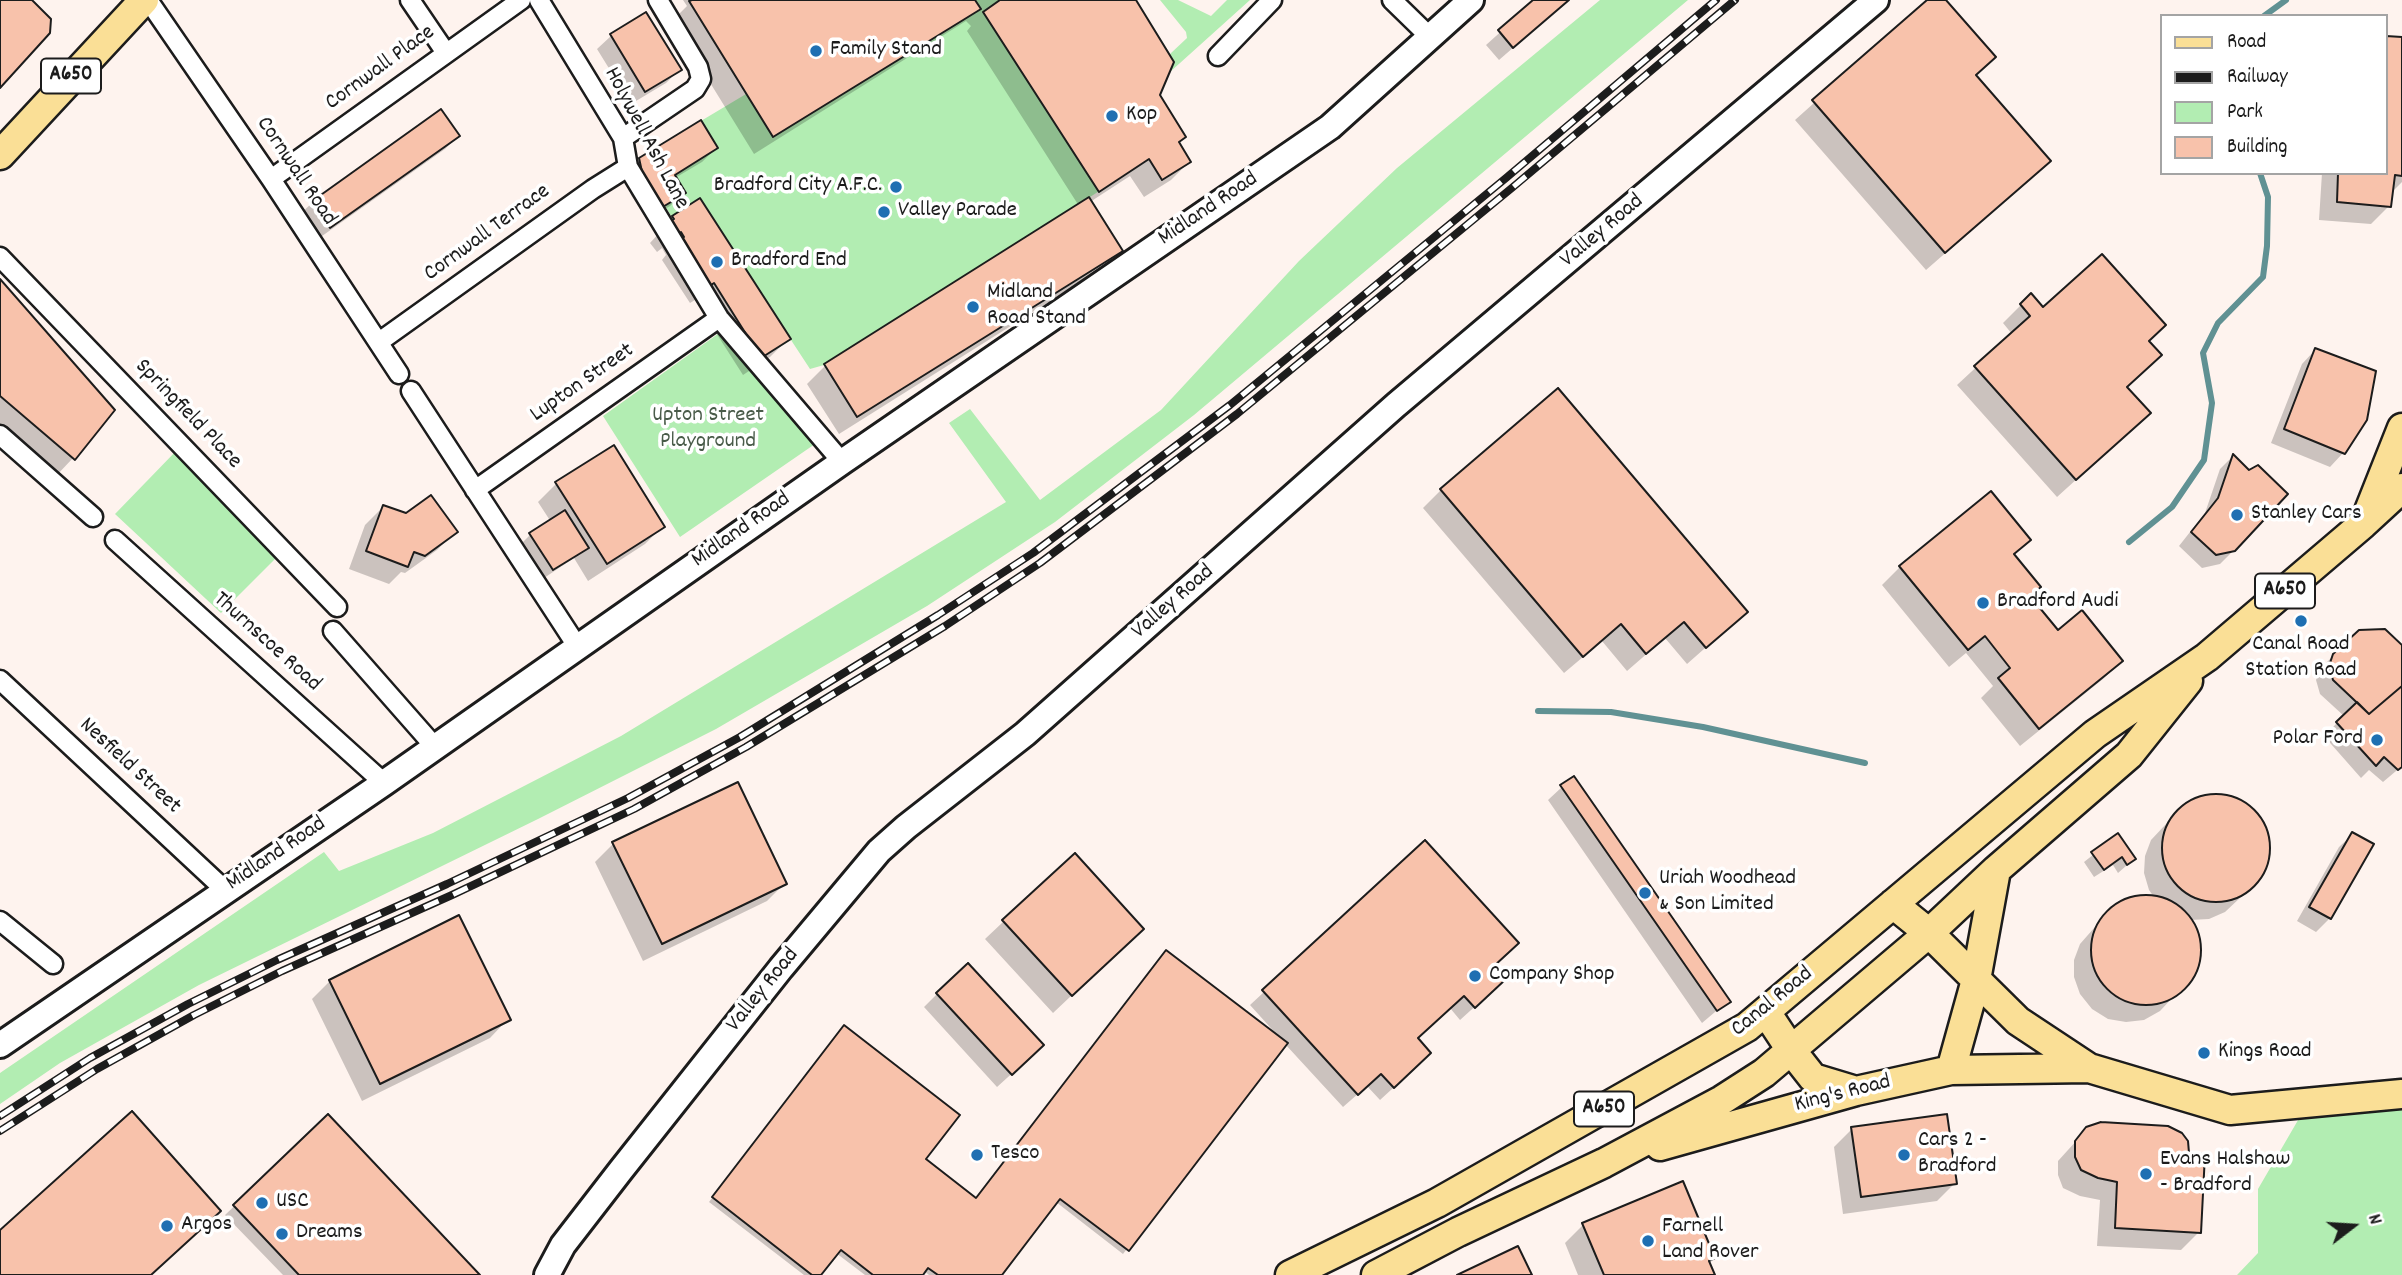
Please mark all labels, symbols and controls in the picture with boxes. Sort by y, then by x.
legend [2160,14,2388,175]
street label: Cornwall Place [321,20,441,118]
text: Road [2227,28,2266,58]
place label: Family Stand [830,37,942,65]
marker: Family Stand [808,43,824,59]
road number: A650 [41,58,101,94]
street label: Holywell Ash Lane [596,63,694,215]
text: Railway [2227,63,2288,93]
text: Park [2227,98,2263,128]
place label: Kop [1126,102,1157,130]
marker: Kop [1104,108,1120,124]
street label: Cornwall Road [248,112,342,232]
text: Building [2227,133,2287,163]
street label: Midland Road [1154,167,1264,253]
place label: Bradford City A.F.C. [714,173,882,201]
street label: Cornwall Terrace [420,179,556,289]
marker: Bradford City A.F.C. [888,179,904,195]
street label: Valley Road [1556,189,1650,275]
place label: Valley Parade [898,198,1017,226]
marker: Valley Parade [876,204,892,220]
place label: Bradford End [731,248,847,276]
marker: Bradford End [709,254,725,270]
place label: Midland Road Stand [987,280,1086,334]
marker: Midland Road Stand [965,299,981,315]
street label: Lupton Street [526,338,640,430]
street label: Springfield Place [128,354,246,476]
park label: Upton Street Playground [652,403,764,457]
street label: Midland Road [687,487,797,575]
place label: Stanley Cars [2251,501,2362,529]
marker: Stanley Cars [2229,507,2245,523]
street label: Valley Road [1127,560,1221,646]
road number: A650 [2255,574,2315,608]
street label: Thurnscoe Road [206,587,326,699]
place label: Bradford Audi [1997,589,2118,617]
marker: Bradford Audi [1975,595,1991,611]
marker: Canal Road Station Road [2293,613,2309,629]
place label: Canal Road Station Road [2245,632,2357,686]
street label: Nesfield Street [72,713,186,821]
place label: Polar Ford [2272,726,2363,754]
marker: Polar Ford [2369,732,2385,748]
street label: Midland Road [222,812,332,898]
place label: Uriah Woodhead & Son Limited [1659,866,1796,920]
marker: Uriah Woodhead & Son Limited [1637,885,1653,901]
street label: Valley Road [722,943,806,1039]
place label: Company Shop [1489,962,1615,990]
street label: Canal Road [1727,962,1819,1044]
marker: Company Shop [1467,968,1483,984]
place label: Kings Road [2218,1039,2311,1067]
marker: Kings Road [2196,1045,2212,1061]
street label: King's Road [1792,1070,1894,1120]
road number: A650 [1574,1092,1634,1126]
place label: Cars 2 - Bradford [1918,1128,1997,1182]
place label: Tesco [991,1141,1039,1169]
marker: Tesco [969,1147,985,1163]
marker: Cars 2 - Bradford [1896,1147,1912,1163]
place label: Evans Halshaw - Bradford [2160,1147,2290,1201]
marker: Evans Halshaw - Bradford [2138,1166,2154,1182]
place label: USC [276,1189,309,1217]
north arrow [2318,1191,2388,1261]
marker: USC [254,1195,270,1211]
text: N [2359,1211,2388,1228]
place label: Argos [181,1212,232,1240]
place label: Farnell Land Rover [1662,1214,1759,1268]
marker: Argos [159,1218,175,1234]
place label: Dreams [296,1220,363,1248]
marker: Dreams [274,1226,290,1242]
marker: Farnell Land Rover [1640,1233,1656,1249]

